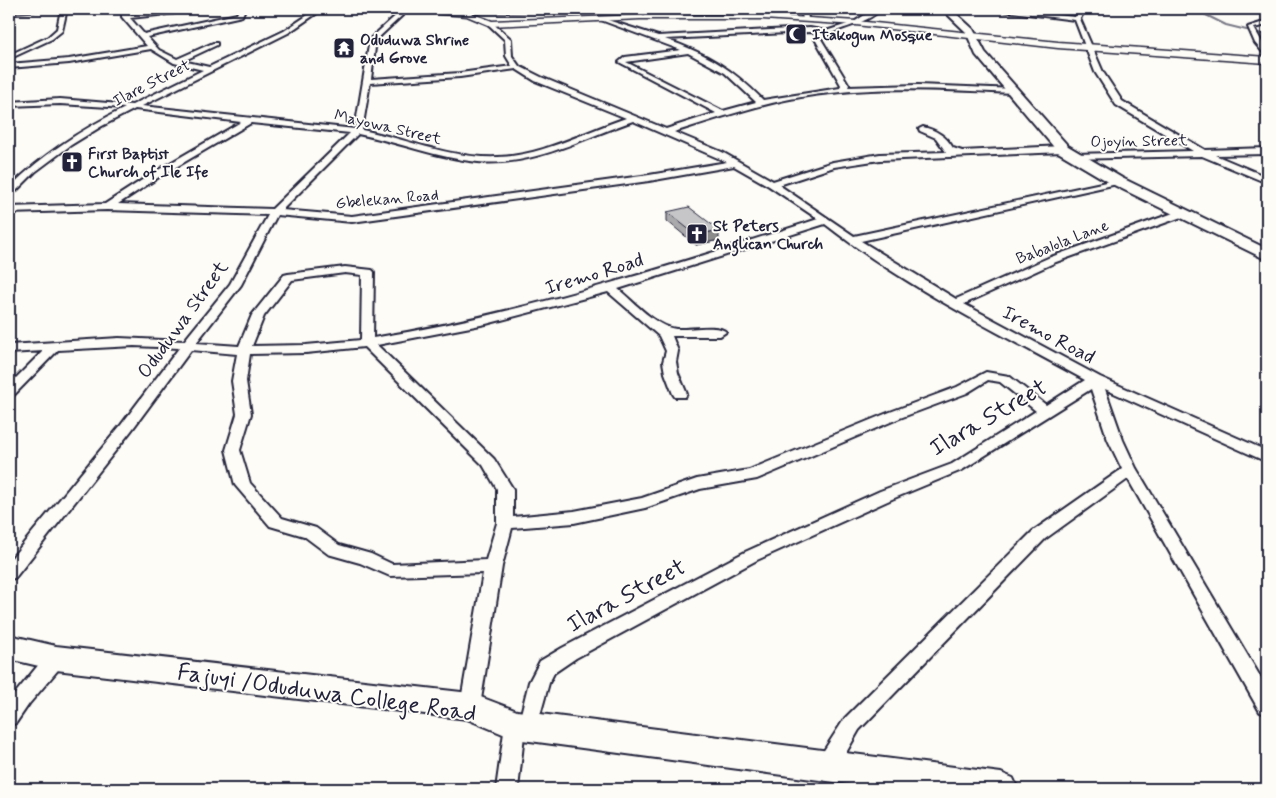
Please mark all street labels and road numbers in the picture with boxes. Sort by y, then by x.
street label: Ilare Street [109,55,194,112]
street label: Mayowa Street [332,105,444,150]
street label: Ojoyin Street [1090,130,1188,153]
street label: Gbelekan Road [335,185,439,214]
street label: Babalola Lane [1013,215,1112,270]
street label: Iremo Road [542,247,647,302]
street label: Oduduwa Street [131,255,235,384]
street label: Iremo Road [997,300,1099,371]
street label: Ilara Street [925,372,1053,464]
street label: Ilara Street [562,552,692,641]
street label: Fajuyi /Oduduwa College Road [175,657,478,730]

